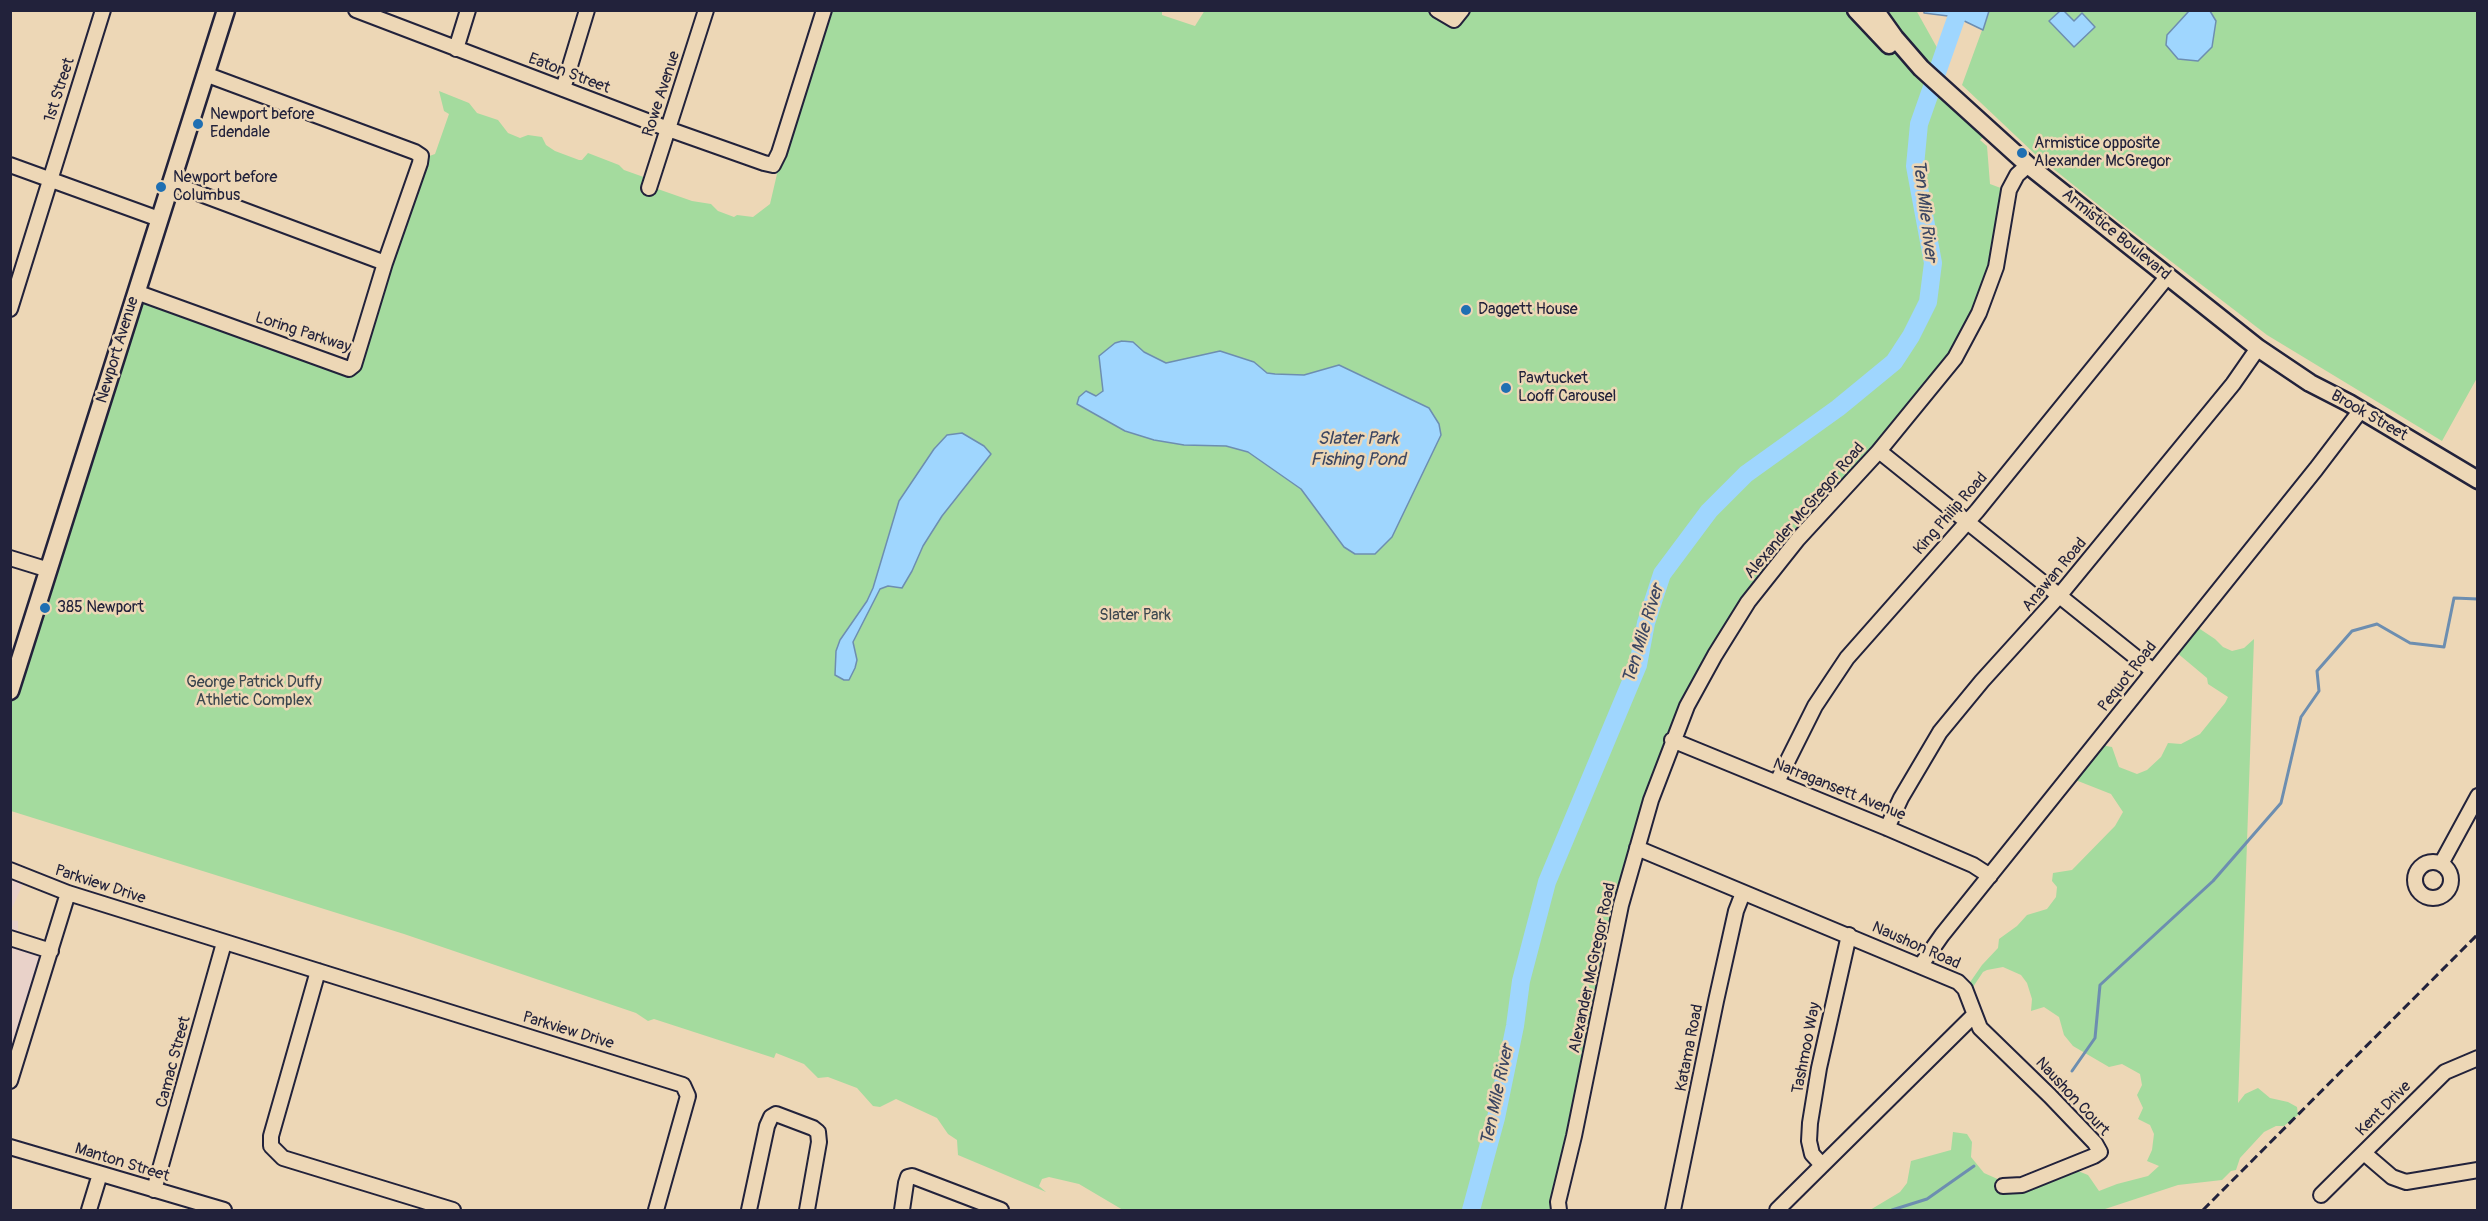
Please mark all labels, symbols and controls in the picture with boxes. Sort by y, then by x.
street label: Rowe Avenue [639,49,685,139]
street label: Eaton Street [525,50,613,98]
street label: 1st Street [41,55,79,125]
place label: Newport before Edendale [210,105,314,143]
marker: Newport before Edendale [191,117,205,131]
place label: Armistice opposite Alexander McGregor [2034,134,2171,172]
marker: Armistice opposite Alexander McGregor [2015,146,2029,160]
water label: Ten Mile River [1907,159,1941,263]
place label: Newport before Columbus [173,168,277,206]
marker: Newport before Columbus [154,180,168,194]
street label: Armistice Boulevard [2058,185,2174,285]
street label: Newport Avenue [93,294,143,406]
place label: Daggett House [1478,300,1578,320]
marker: Daggett House [1459,303,1473,317]
street label: Loring Parkway [253,308,353,358]
place label: Pawtucket Looff Carousel [1518,369,1616,407]
marker: Pawtucket Looff Carousel [1499,381,1513,395]
street label: Brook Street [2327,386,2411,446]
water label: Slater Park Fishing Pond [1310,428,1406,470]
street label: Alexander McGregor Road [1741,439,1869,583]
street label: King Philip Road [1910,469,1992,559]
street label: Anawan Road [2019,534,2091,616]
water label: Ten Mile River [1619,582,1669,686]
place label: 385 Newport [57,598,144,618]
marker: 385 Newport [38,601,52,615]
park label: Slater Park [1099,606,1171,626]
street label: Pequot Road [2095,638,2161,716]
park label: George Patrick Duffy Athletic Complex [186,673,322,711]
street label: Narragansett Avenue [1770,755,1908,825]
street label: Parkview Drive [52,861,148,909]
street label: Alexander McGregor Road [1566,881,1620,1055]
street label: Naushon Road [1869,918,1963,974]
street label: Tashmoo Way [1789,1001,1825,1095]
street label: Katama Road [1672,1003,1708,1093]
street label: Parkview Drive [520,1008,616,1054]
street label: Camac Street [153,1014,195,1110]
water label: Ten Mile River [1477,1043,1519,1147]
street label: Naushon Court [2031,1054,2113,1140]
street label: Kent Drive [2352,1077,2416,1141]
street label: Manton Street [72,1139,172,1187]

